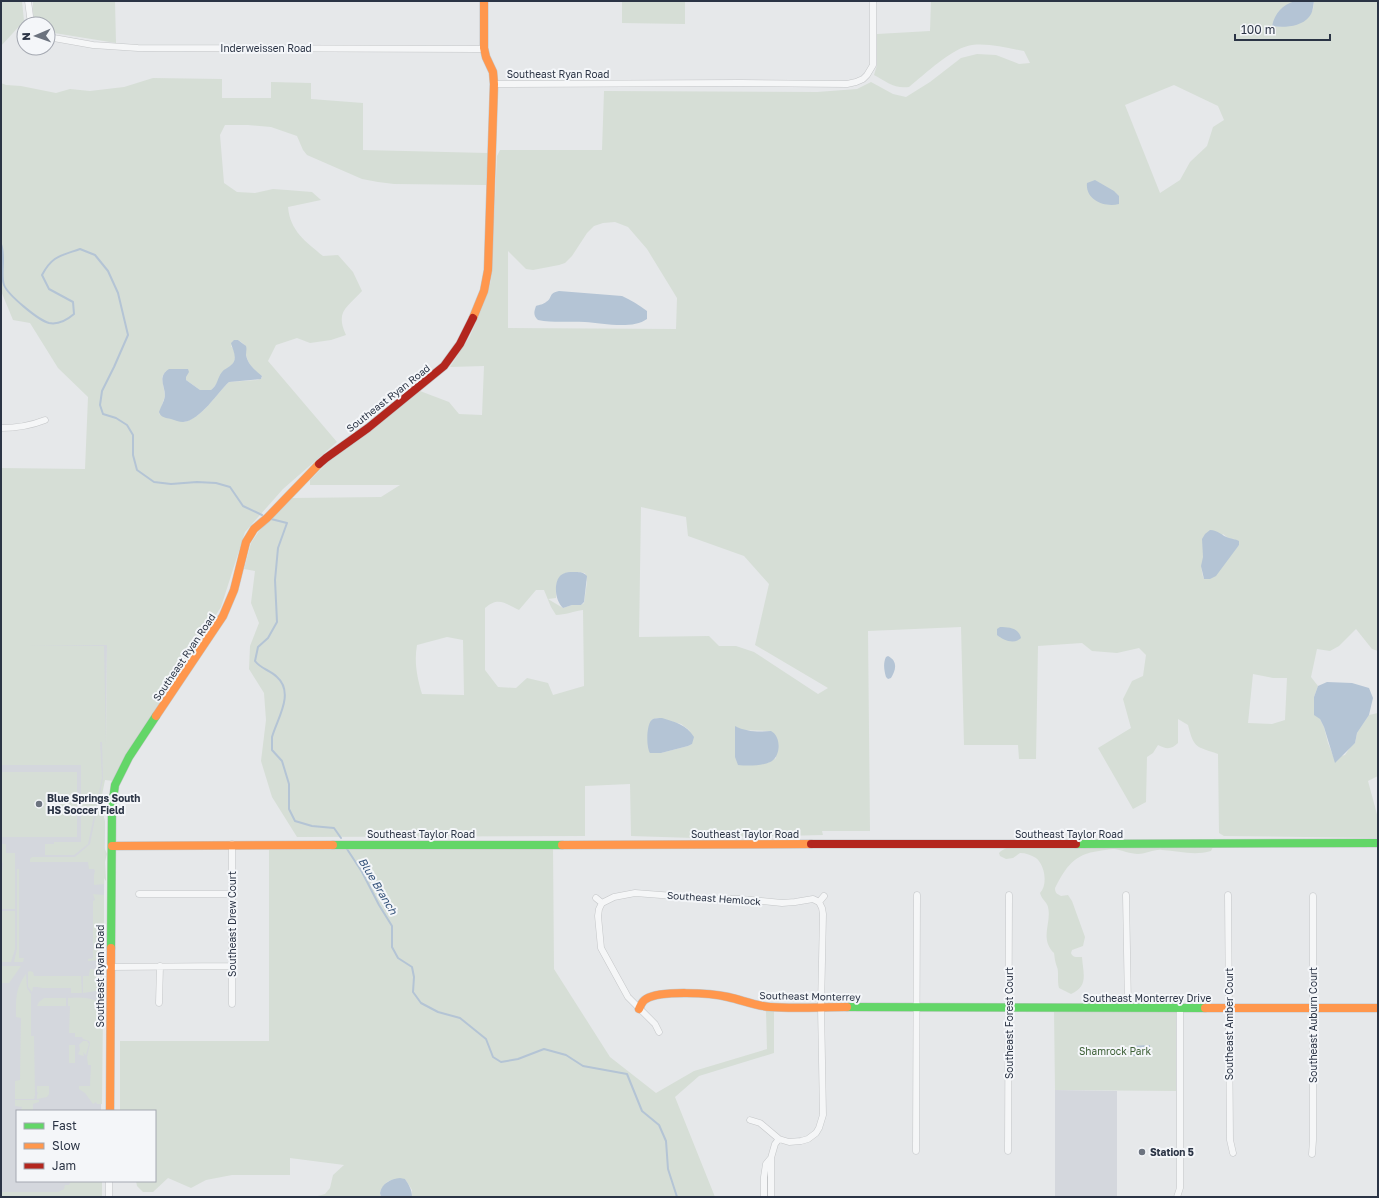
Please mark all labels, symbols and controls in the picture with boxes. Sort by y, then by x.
north arrow [16,16,56,56]
scale bar [1235,16,1330,42]
text: 100 m [1241,22,1275,37]
text: N [19,32,32,41]
street label: Inderweissen Road [220,42,312,54]
street label: Southeast Ryan Road [507,68,609,80]
street label: Southeast Ryan Road [344,362,432,434]
street label: Southeast Ryan Road [150,611,218,703]
place label: Blue Springs South HS Soccer Field [47,792,140,816]
marker: Blue Springs South HS Soccer Field [34,799,44,809]
street label: Southeast Taylor Road [367,828,475,840]
street label: Southeast Taylor Road [691,828,799,840]
street label: Southeast Taylor Road [1015,828,1123,840]
water label: Blue Branch [356,855,401,918]
street label: Southeast Drew Court [226,871,238,977]
street label: Southeast Hemlock [667,889,762,907]
street label: Southeast Ryan Road [94,925,106,1027]
street label: Southeast Forest Court [1003,967,1015,1079]
street label: Southeast Auburn Court [1307,967,1319,1083]
street label: Southeast Amber Court [1223,968,1235,1080]
street label: Southeast Monterrey [759,989,861,1003]
street label: Southeast Monterrey Drive [1083,992,1211,1004]
park label: Shamrock Park [1079,1045,1151,1057]
legend [16,1110,156,1182]
text: Fast [52,1118,77,1133]
text: Slow [52,1138,80,1153]
place label: Station 5 [1150,1146,1194,1158]
marker: Station 5 [1137,1147,1147,1157]
text: Jam [52,1158,76,1173]

